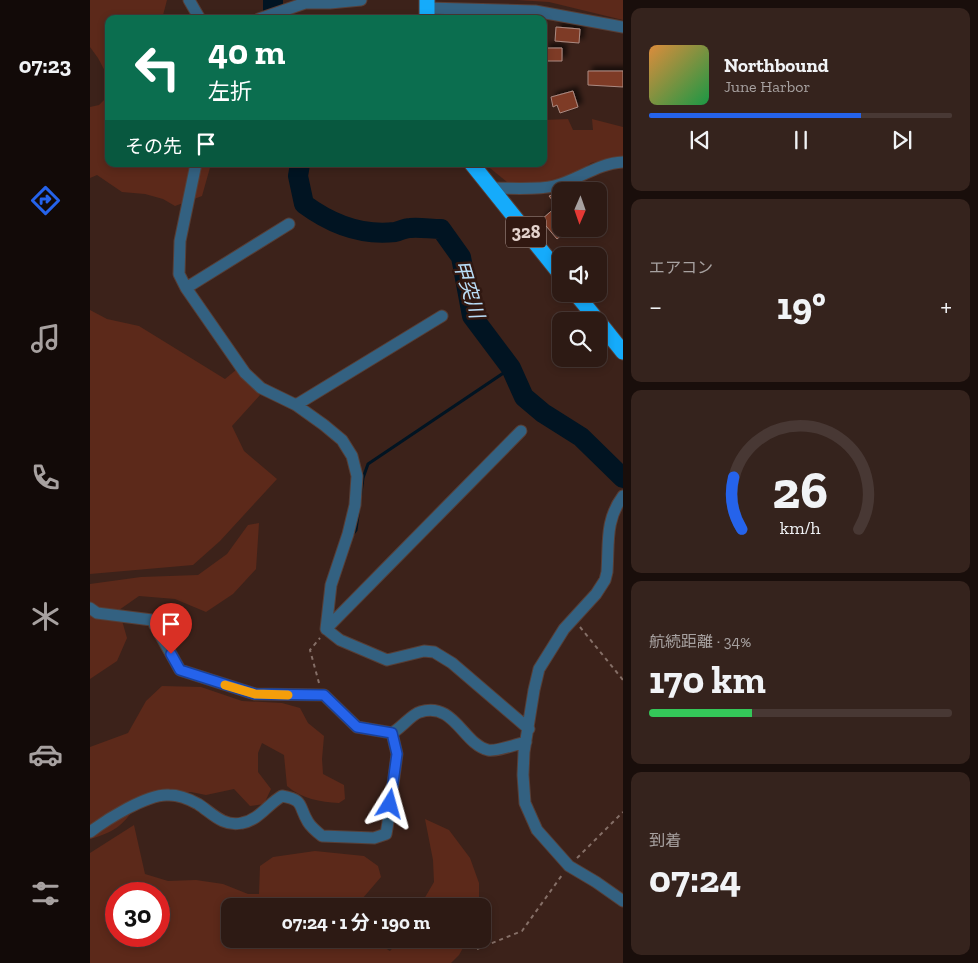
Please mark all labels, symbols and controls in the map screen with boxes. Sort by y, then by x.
text: 40 m [208,31,285,73]
icon: left [125,35,190,100]
text: 07:23 [19,52,71,79]
text: Northbound [724,54,829,77]
text: June Harbor [724,77,810,96]
text: 左折 [208,78,252,105]
icon: previous [686,126,714,154]
icon: pause [787,126,815,154]
icon: next [888,126,916,154]
icon: arrive [192,130,220,158]
text: その先 [125,135,182,158]
north arrow [552,182,608,238]
map controls [552,182,607,367]
icon: directions [28,183,63,218]
road number: 328 [506,216,546,248]
button: sound [552,247,607,302]
water label: 甲突川 [449,257,490,323]
text: エアコン [649,258,713,277]
text: 19° [777,283,826,329]
text: − [649,290,662,323]
text: + [940,290,952,323]
button: search [552,312,607,367]
icon: music [28,321,63,356]
text: 26 [773,459,828,521]
icon: phone [28,460,63,495]
text: km/h [780,517,821,539]
icon: climate [28,599,63,634]
pin [150,603,192,654]
icon: arrive [157,610,185,638]
text: 航続距離 · 34% [649,632,751,651]
text: 170 km [649,657,766,703]
icon: car [28,737,63,772]
position arrow [363,777,415,829]
text: 到着 [649,831,681,850]
text: 07:24 [649,856,741,902]
icon: filters [28,876,63,911]
speed limit sign: 30 [105,882,170,947]
text: 07:24 · 1 分 · 190 m [282,911,430,934]

